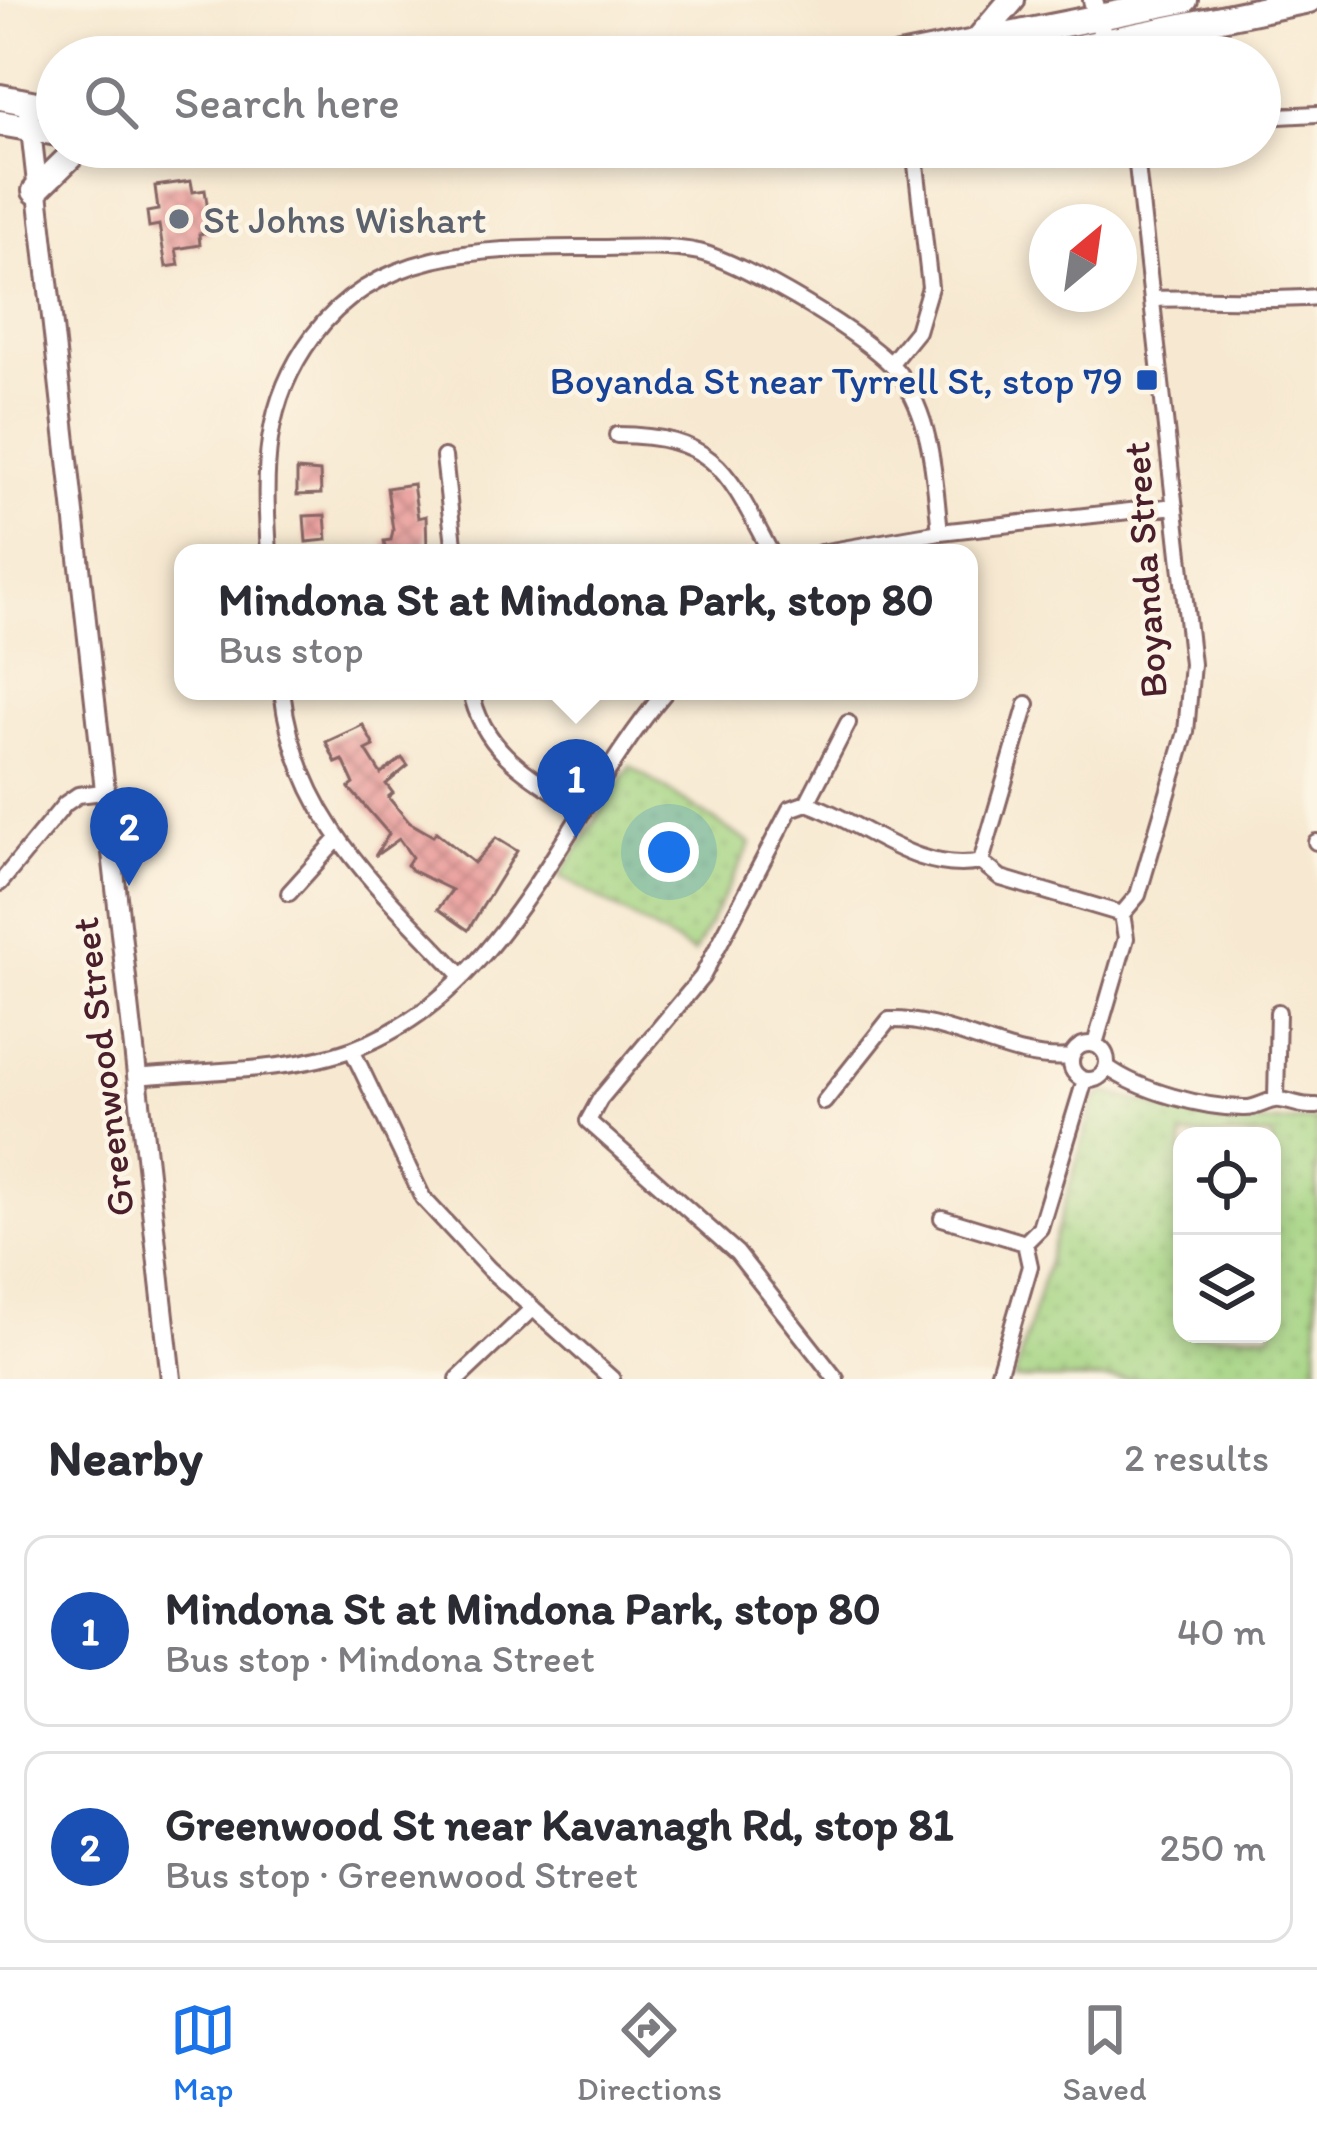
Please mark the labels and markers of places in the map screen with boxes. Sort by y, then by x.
place label: St Johns Wishart [203,196,486,243]
marker: St Johns Wishart [166,206,192,232]
place label: Boyanda St near Tyrrell St, stop 79 [550,357,1123,404]
marker: Boyanda St near Tyrrell St, stop 79 [1134,367,1160,393]
pin: 1 [537,739,615,838]
pin: 2 [90,787,168,886]

